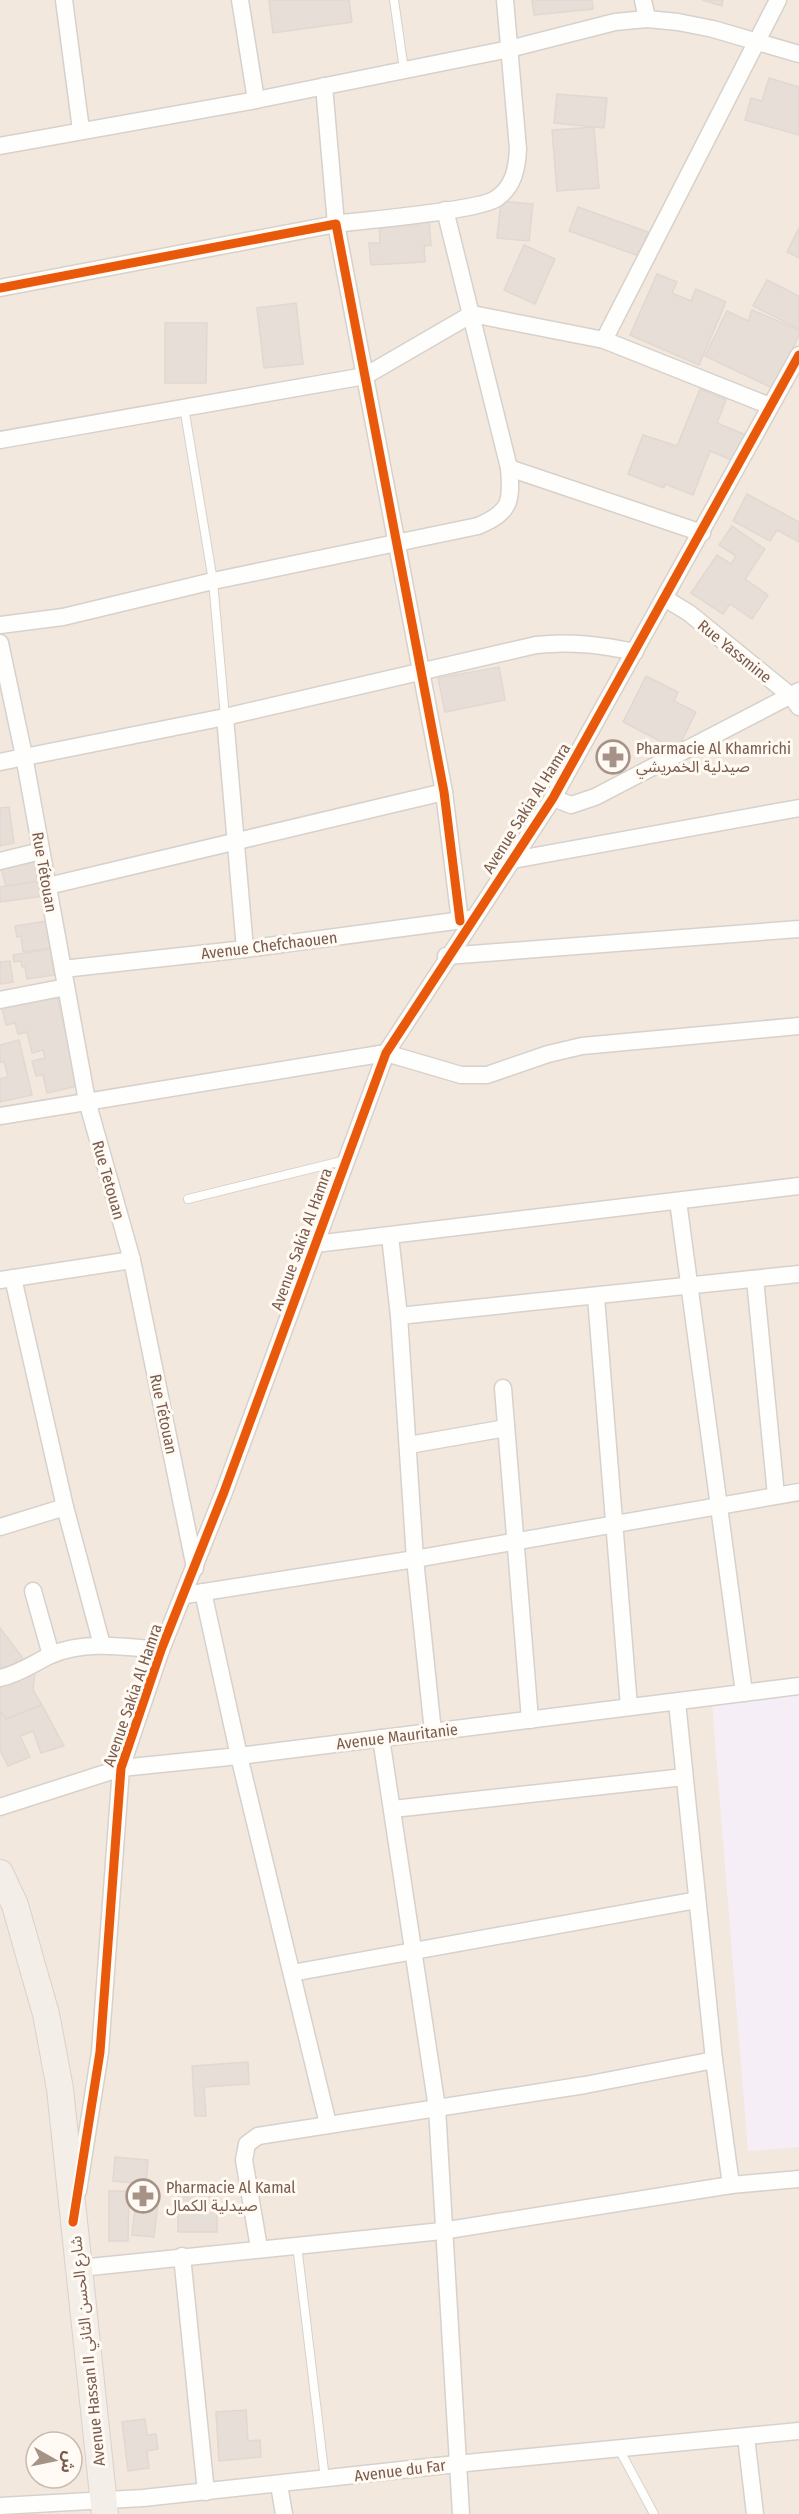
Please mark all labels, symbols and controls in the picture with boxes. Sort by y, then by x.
street label: Rue Yassmine [694,616,775,687]
pharmacy icon: Pharmacie Al Khamrichi صيدلية الخمريشي [595,739,631,775]
place label: Pharmacie Al Khamrichi صيدلية الخمريشي [636,739,791,779]
street label: Avenue Sakia Al Hamra [479,740,574,877]
street label: Rue Tétouan [28,830,61,914]
street label: Avenue Chefchaouen [200,928,338,963]
street label: Rue Tetouan [88,1138,129,1222]
street label: Avenue Sakia Al Hamra [267,1165,336,1313]
street label: Rue Tétouan [146,1372,181,1456]
street label: Avenue Sakia Al Hamra [99,1621,166,1769]
street label: Avenue Mauritanie [335,1720,459,1753]
pharmacy icon: Pharmacie Al Kamal صيدلية الكمال [125,2178,161,2214]
place label: Pharmacie Al Kamal صيدلية الكمال [166,2178,295,2216]
street label: Avenue Hassan II شارع الحسن الثاني [65,2235,109,2467]
north arrow [24,2430,84,2490]
street label: Avenue du Far [353,2455,447,2486]

